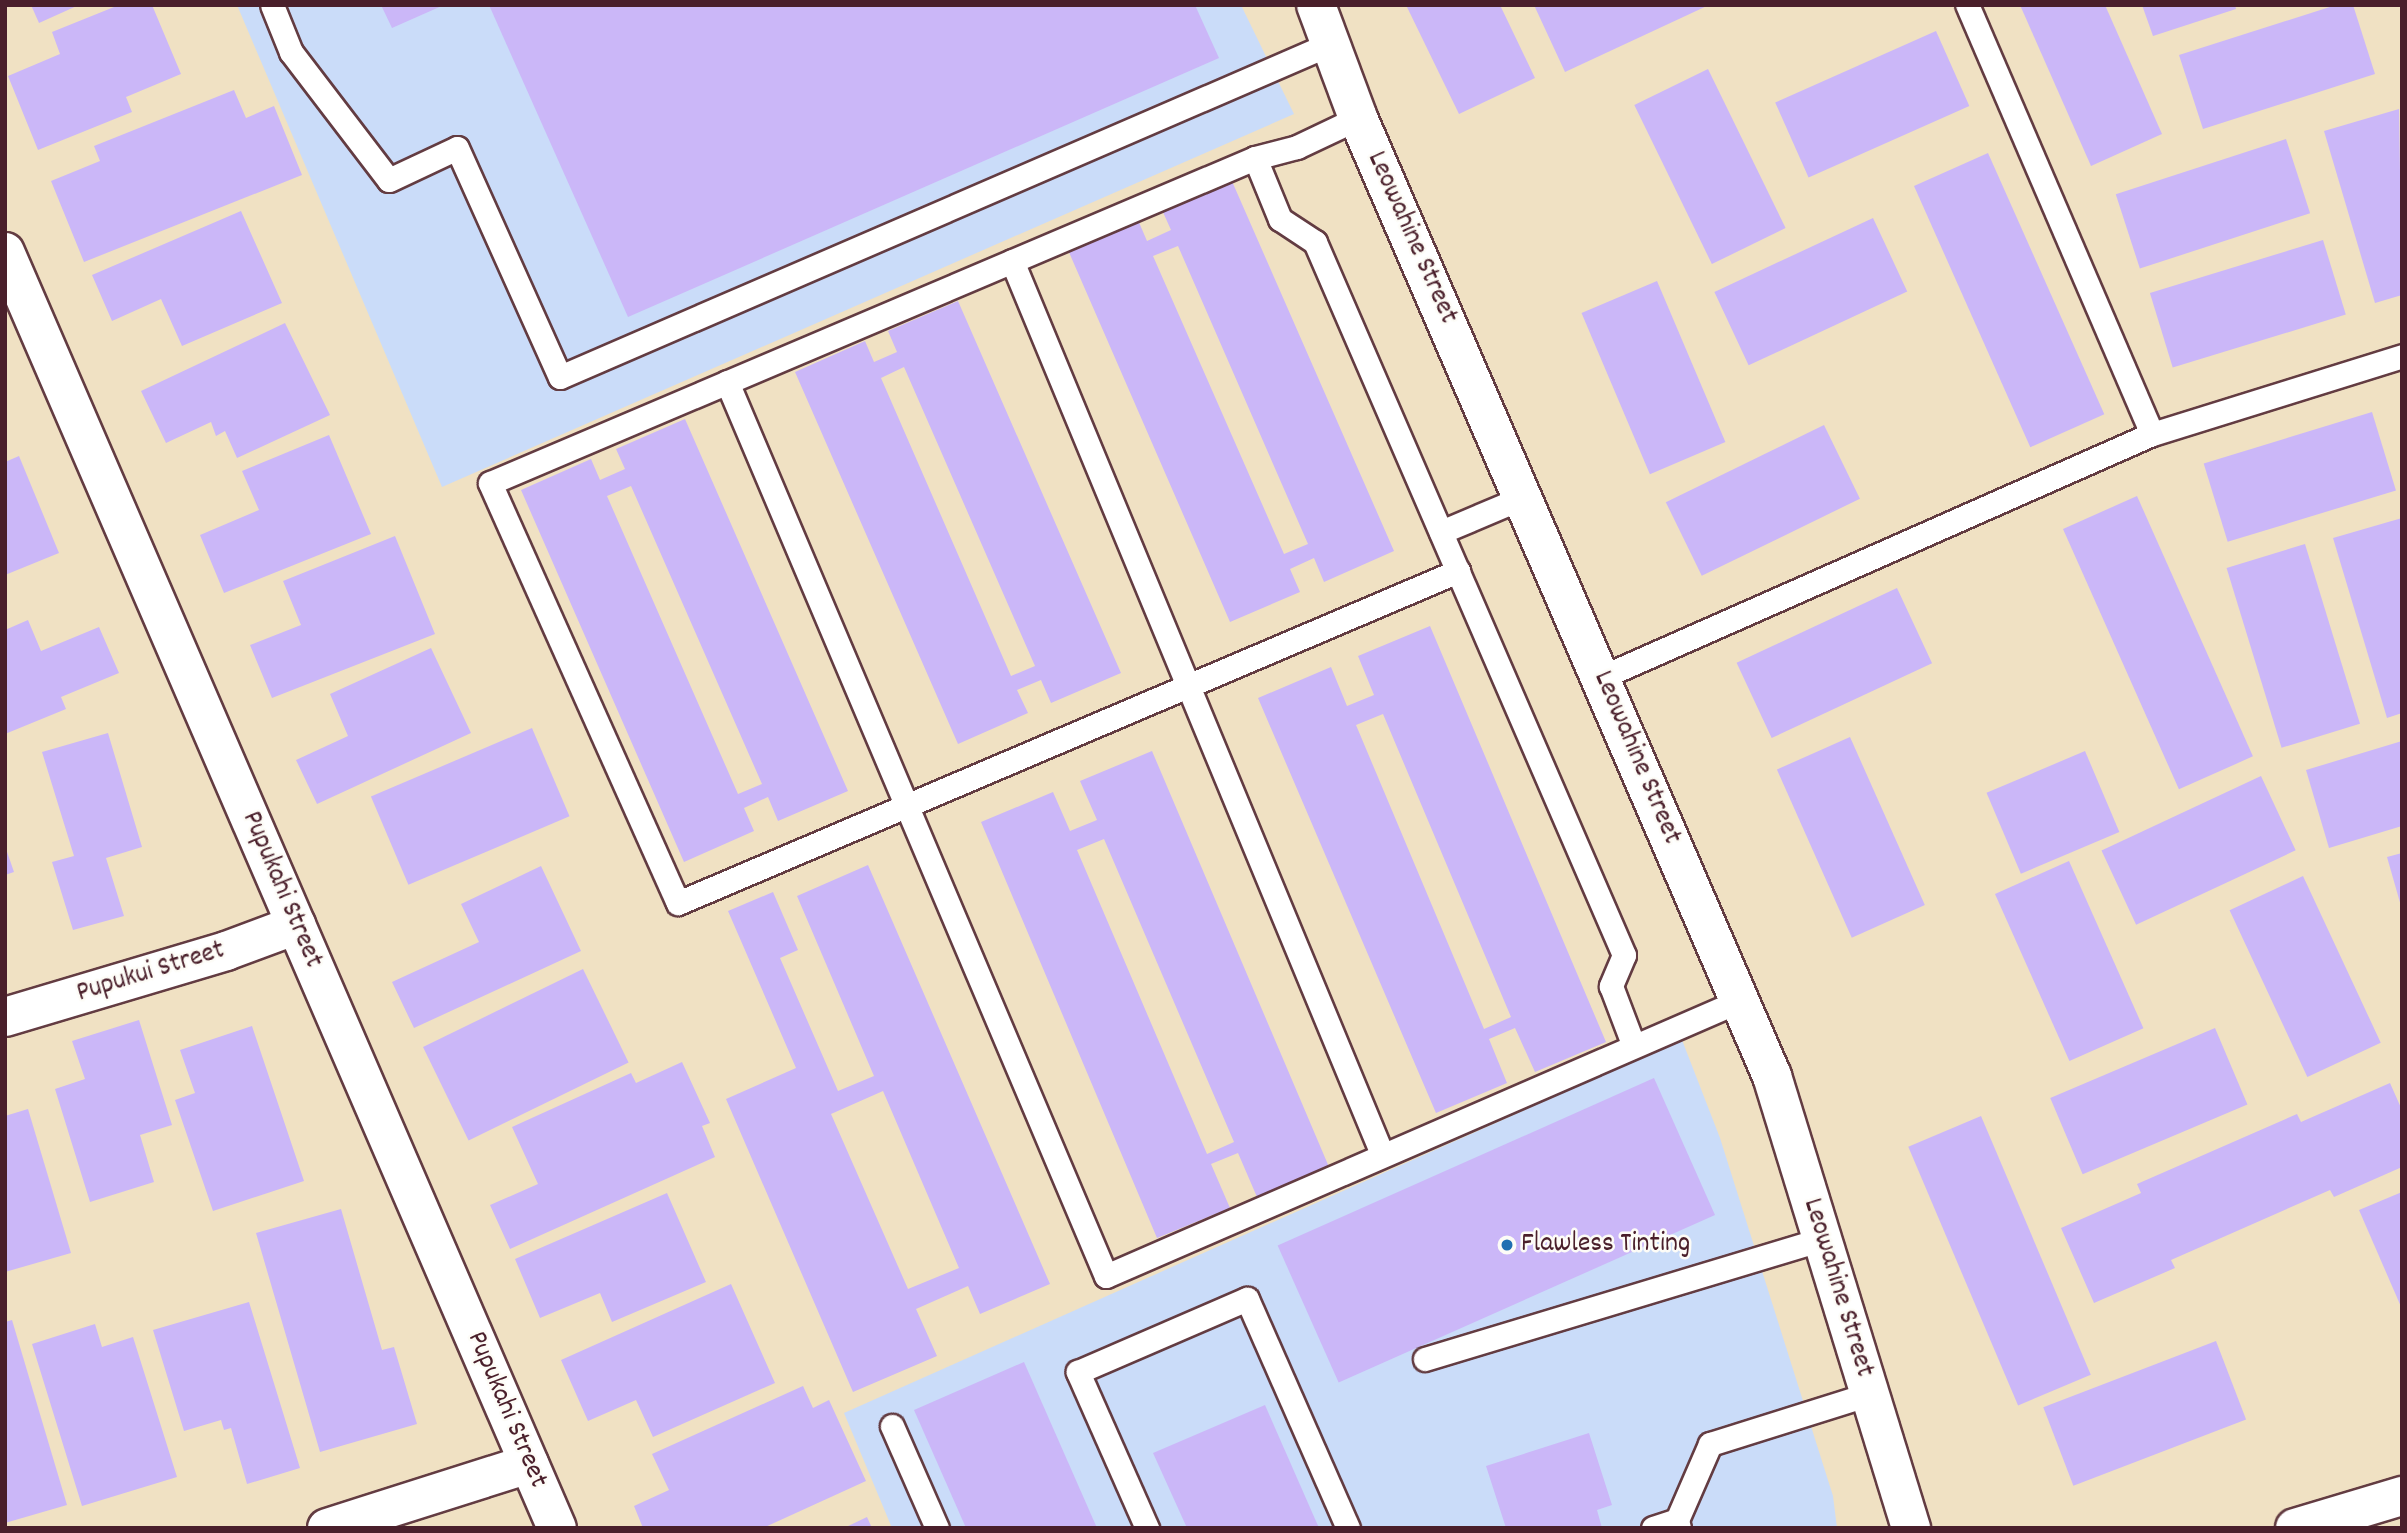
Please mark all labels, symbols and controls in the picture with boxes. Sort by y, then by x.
street label: Leowahine Street [1358,147,1464,329]
street label: Leowahine Street [1584,666,1688,850]
street label: Pupukahi Street [233,807,329,973]
street label: Pupukui Street [73,935,229,1011]
street label: Leowahine Street [1794,1195,1880,1381]
place label: Flawless Tinting [1521,1228,1690,1262]
marker: Flawless Tinting [1499,1237,1515,1253]
street label: Pupukahi Street [458,1327,554,1493]

